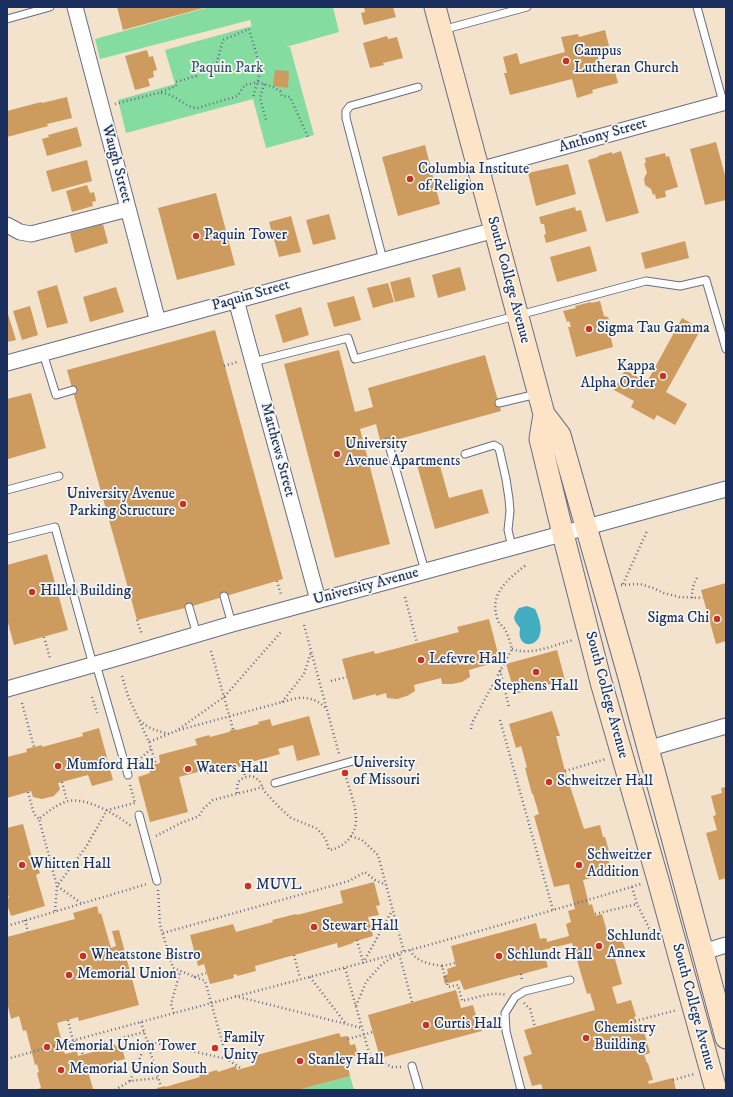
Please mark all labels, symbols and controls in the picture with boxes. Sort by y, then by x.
place label: Campus Lutheran Church [574,43,679,78]
marker: Campus Lutheran Church [561,56,571,66]
park label: Paquin Park [191,60,263,78]
street label: Anthony Street [557,115,649,157]
street label: Waugh Street [97,123,135,205]
place label: Columbia Institute of Religion [418,161,529,196]
marker: Columbia Institute of Religion [405,174,415,184]
street label: South College Avenue [482,215,534,345]
place label: Paquin Tower [204,227,287,245]
marker: Paquin Tower [191,231,201,241]
street label: Paquin Street [210,276,292,316]
place label: Sigma Tau Gamma [597,320,710,338]
marker: Sigma Tau Gamma [584,324,594,334]
place label: Kappa Alpha Order [581,358,655,393]
marker: Kappa Alpha Order [658,371,668,381]
street label: Matthews Street [256,401,298,499]
place label: University Avenue Apartments [345,436,460,471]
marker: University Avenue Apartments [332,449,342,459]
place label: University Avenue Parking Structure [66,486,175,521]
marker: University Avenue Parking Structure [178,499,188,509]
street label: University Avenue [311,564,421,610]
place label: Hillel Building [40,583,131,601]
marker: Hillel Building [27,587,37,597]
place label: Sigma Chi [647,610,709,628]
marker: Sigma Chi [712,614,722,624]
street label: South College Avenue [580,630,632,760]
place label: Lefevre Hall [429,651,507,669]
marker: Lefevre Hall [416,655,426,665]
marker: Stephens Hall [531,667,541,677]
place label: Stephens Hall [494,678,578,696]
place label: University of Missouri [353,755,420,790]
place label: Mumford Hall [66,757,154,775]
place label: Waters Hall [196,760,268,778]
marker: Mumford Hall [53,761,63,771]
marker: Waters Hall [183,764,193,774]
marker: University of Missouri [340,768,350,778]
place label: Schweitzer Hall [557,773,653,791]
marker: Schweitzer Hall [544,777,554,787]
place label: Schweitzer Addition [587,847,652,882]
place label: Whitten Hall [30,856,111,874]
marker: Whitten Hall [17,860,27,870]
marker: Schweitzer Addition [574,860,584,870]
place label: MUVL [256,877,302,895]
marker: MUVL [243,881,253,891]
place label: Stewart Hall [322,918,398,936]
marker: Stewart Hall [309,922,319,932]
place label: Schlundt Annex [607,928,661,963]
marker: Schlundt Annex [594,941,604,951]
street label: South College Avenue [667,942,719,1072]
place label: Wheatstone Bistro [91,947,201,965]
place label: Schlundt Hall [507,947,592,965]
marker: Wheatstone Bistro [78,951,88,961]
marker: Schlundt Hall [494,951,504,961]
place label: Memorial Union [77,966,177,984]
marker: Memorial Union [64,970,74,980]
place label: Curtis Hall [434,1016,502,1034]
marker: Curtis Hall [421,1020,431,1030]
place label: Chemistry Building [594,1020,656,1055]
place label: Family Unity [223,1030,265,1065]
marker: Chemistry Building [581,1033,591,1043]
place label: Memorial Union Tower [55,1038,196,1056]
marker: Memorial Union Tower [42,1042,52,1052]
marker: Family Unity [210,1043,220,1053]
place label: Stanley Hall [308,1052,384,1070]
marker: Stanley Hall [295,1056,305,1066]
place label: Memorial Union South [69,1061,207,1079]
marker: Memorial Union South [56,1065,66,1075]

